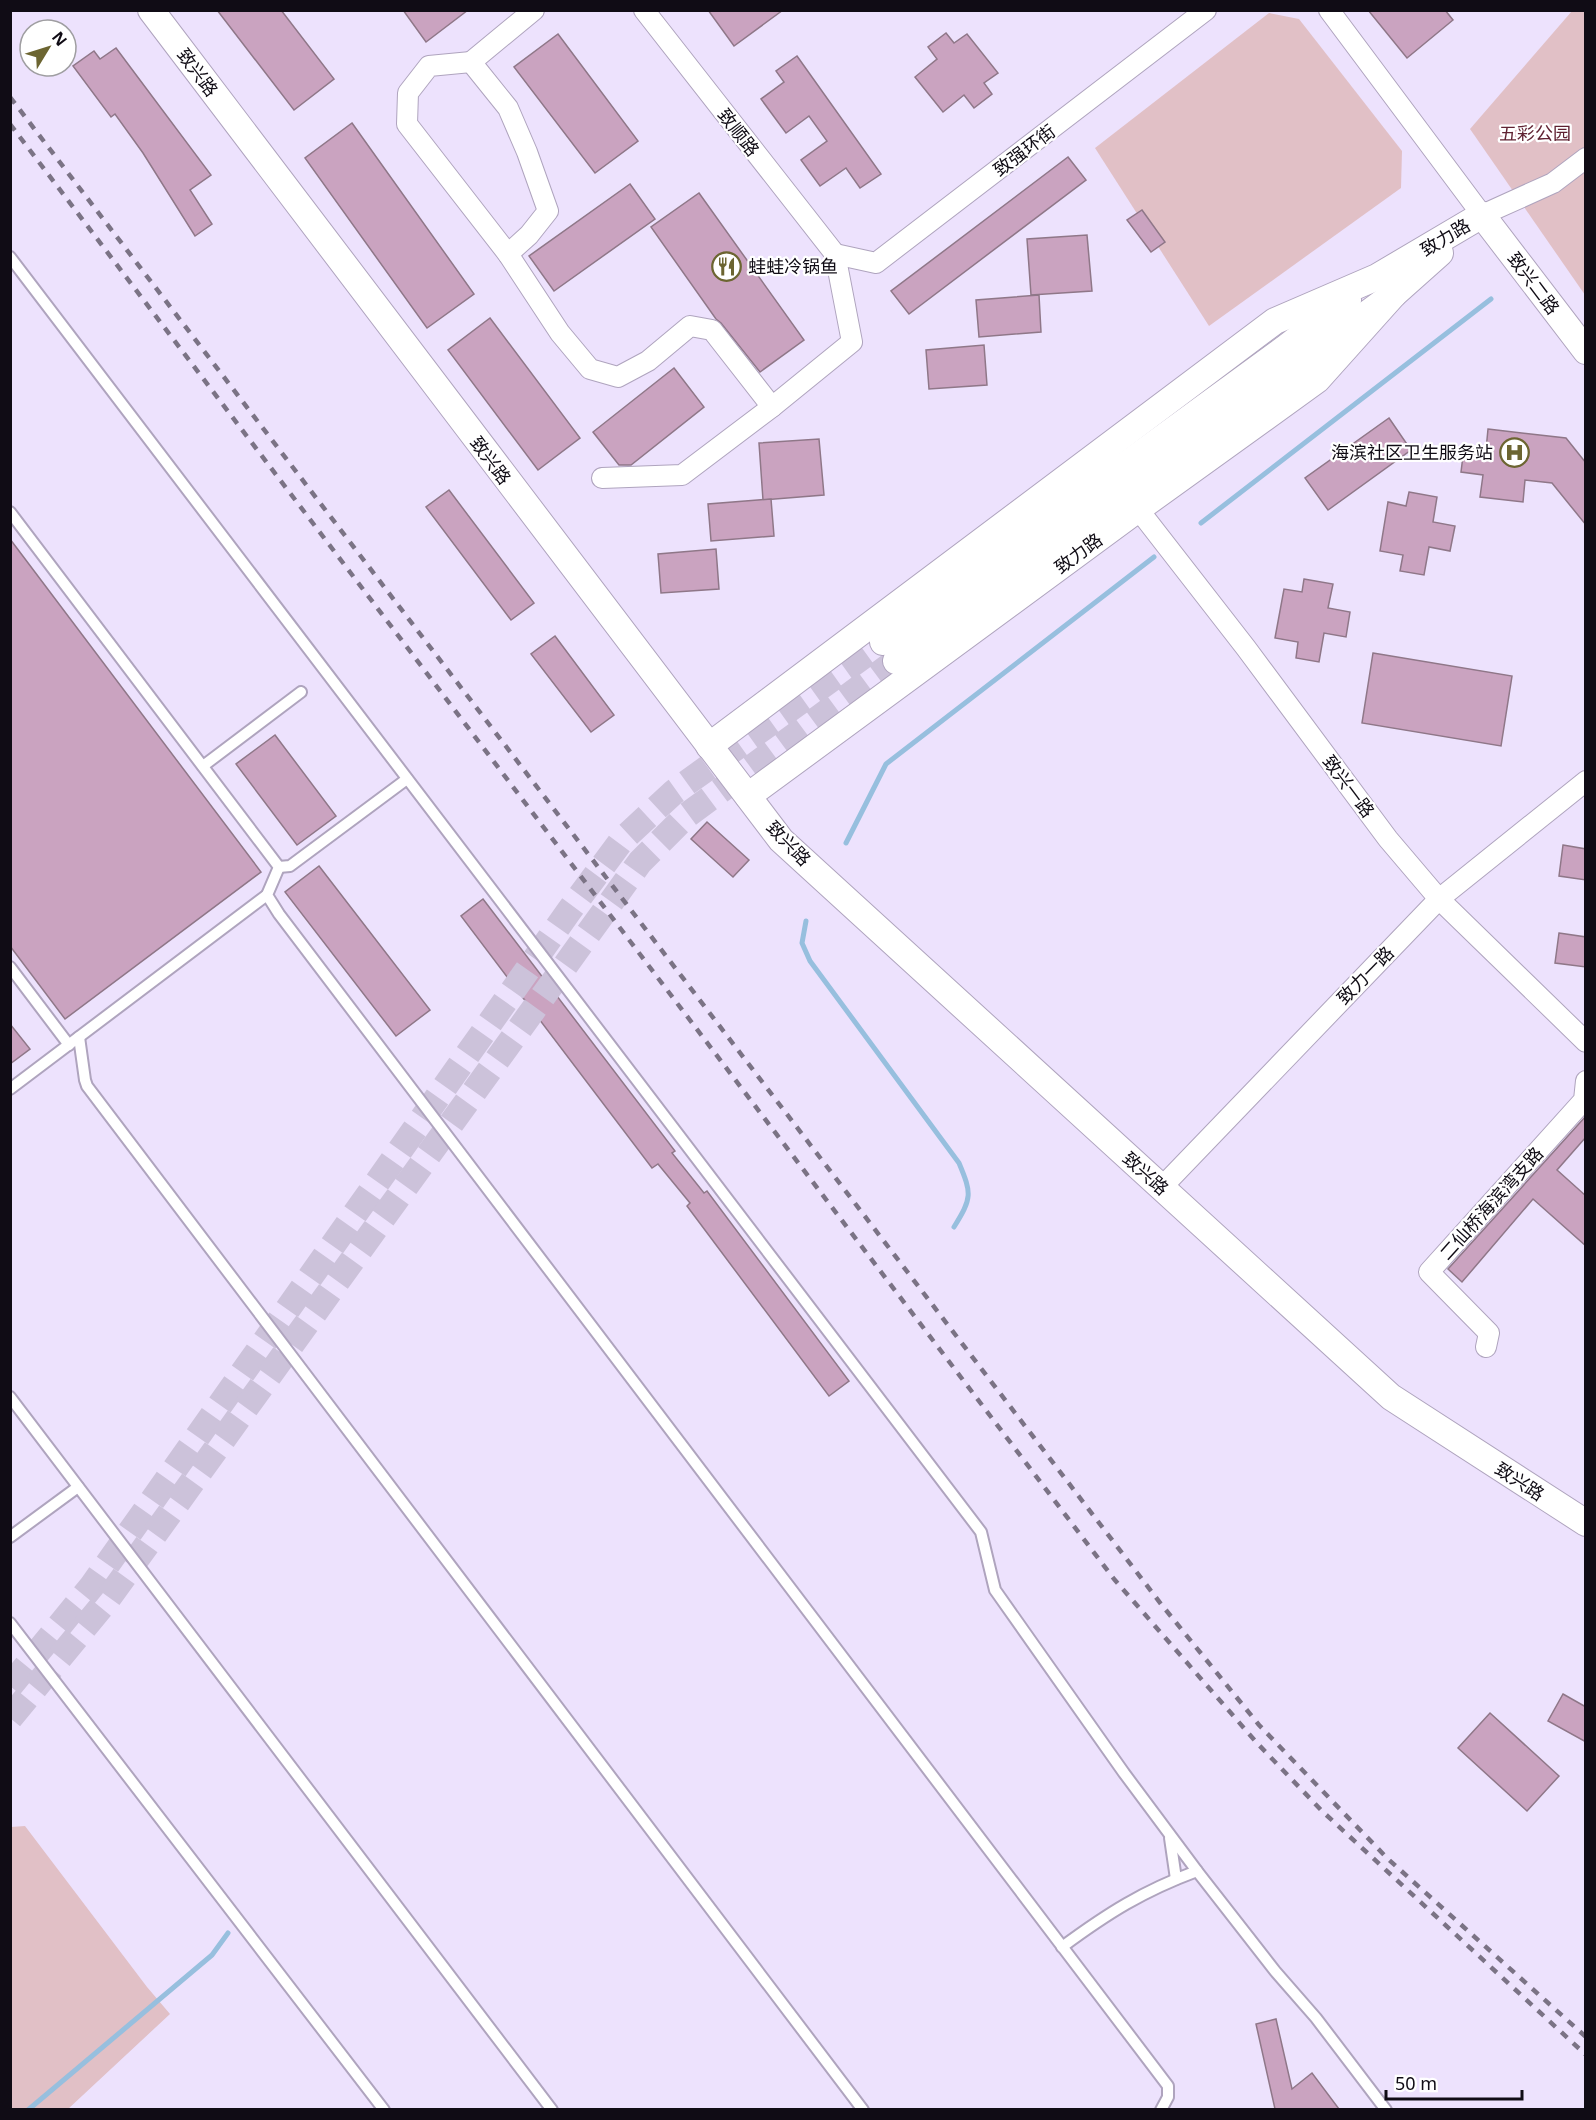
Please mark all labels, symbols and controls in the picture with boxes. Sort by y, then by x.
north arrow [18,18,78,78]
text: N [47,27,72,51]
street label: 致兴路 [172,43,224,101]
street label: 致顺路 [713,103,765,161]
street label: 致强环街 [988,119,1060,181]
park label: 五彩公园 [1499,121,1571,145]
street label: 致力路 [1416,213,1474,261]
street label: 致兴二路 [1503,247,1565,319]
restaurant icon: 蛙蛙冷锅鱼 [711,250,743,282]
place label: 蛙蛙冷锅鱼 [748,254,838,278]
street label: 致兴路 [465,431,517,489]
hospital icon: 海滨社区卫生服务站 [1498,436,1530,468]
place label: 海滨社区卫生服务站 [1331,440,1493,464]
street label: 致力路 [1049,527,1107,579]
street label: 致兴一路 [1318,750,1380,822]
street label: 致兴路 [762,815,816,871]
street label: 致力一路 [1331,941,1399,1009]
street label: 二仙桥海滨湾支路 [1434,1141,1548,1265]
street label: 致兴路 [1118,1146,1174,1200]
street label: 致兴路 [1491,1456,1549,1506]
scale bar [1386,2063,1522,2101]
text: 50 m [1395,2071,1437,2095]

